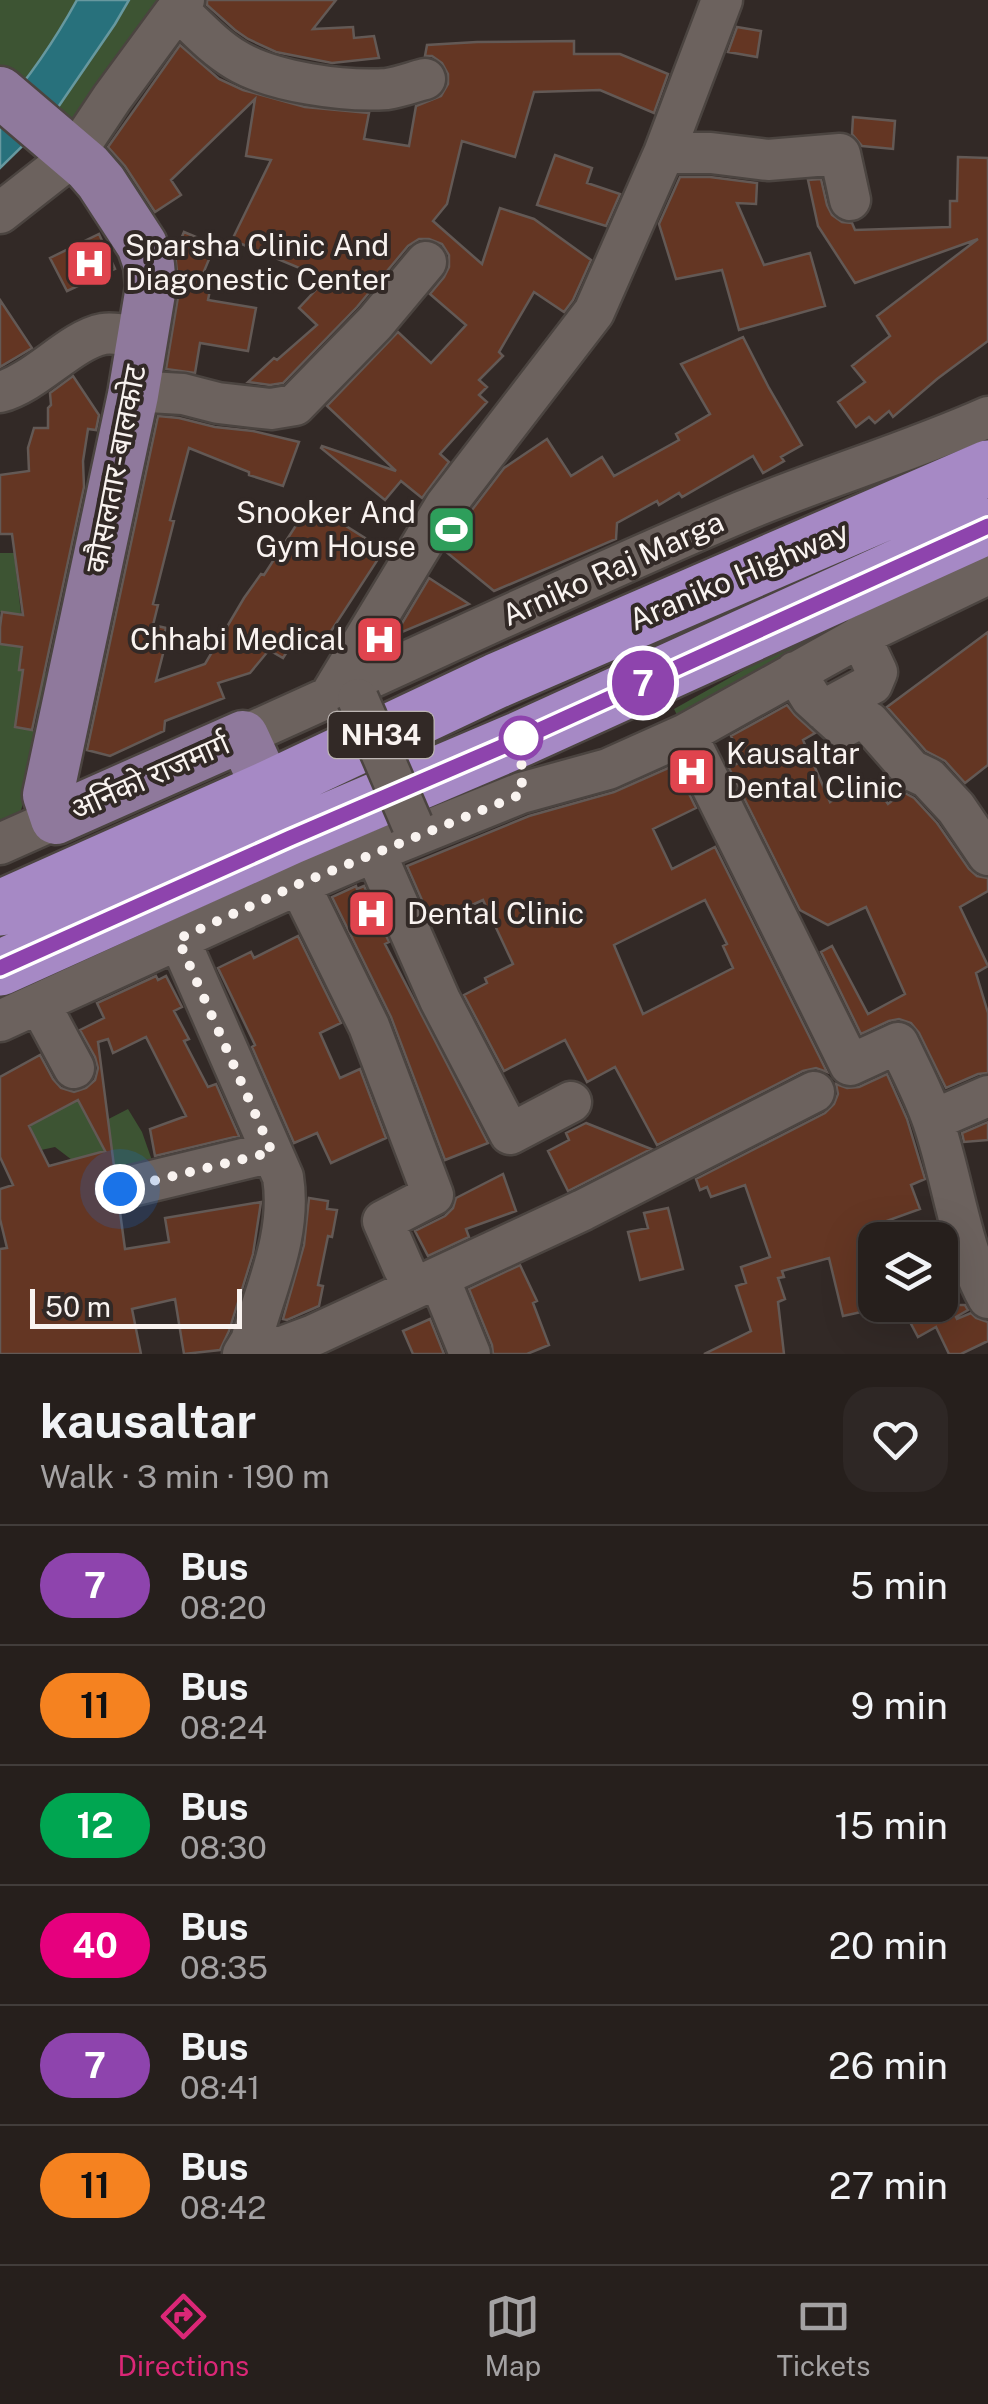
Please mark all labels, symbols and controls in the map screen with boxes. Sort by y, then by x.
place label: Sparsha Clinic And Diagonestic Center [125,227,391,297]
hospital icon: Sparsha Clinic And Diagonestic Center [64,237,116,289]
street label: कौसलतार-बालकोट [77,361,153,576]
place label: Snooker And Gym House [236,494,416,564]
street label: Arniko Raj Marga [496,503,729,633]
sports icon: Snooker And Gym House [425,504,477,556]
street label: Araniko Highway [623,513,854,638]
hospital icon: Chhabi Medical [354,614,406,666]
place label: Chhabi Medical [130,621,345,657]
line badge: 7 [610,650,676,716]
text: 7 [632,663,654,704]
road number: NH34 [328,712,434,758]
unlabelled marker [500,717,542,759]
street label: अर्निको राजमार्ग [64,725,236,827]
place label: Kausaltar Dental Clinic [726,735,903,805]
hospital icon: Kausaltar Dental Clinic [665,745,717,797]
hospital icon: Dental Clinic [346,888,398,940]
place label: Dental Clinic [407,895,584,931]
your location [95,1164,145,1214]
map controls [858,1222,958,1322]
button: layers [858,1222,958,1322]
scale bar [30,1284,242,1328]
text: 50 m [45,1290,111,1323]
button: heart [843,1387,948,1492]
text: kausaltar [40,1392,256,1449]
text: Walk · 3 min · 190 m [40,1458,330,1495]
text: Bus [180,1544,249,1589]
text: 5 min [850,1563,948,1608]
text: 7 [84,1565,106,1606]
text: 08:20 [180,1589,267,1626]
text: Bus [180,1664,249,1709]
text: 9 min [851,1683,948,1728]
text: 11 [80,1685,110,1726]
text: 08:24 [180,1709,267,1746]
text: Bus [180,1784,249,1829]
text: 15 min [835,1803,948,1848]
text: 12 [76,1805,114,1846]
text: 08:30 [180,1829,267,1866]
text: Bus [180,1904,249,1949]
text: 20 min [828,1923,948,1968]
text: 40 [72,1925,118,1966]
text: 08:35 [180,1949,268,1986]
text: Bus [180,2024,249,2069]
text: 26 min [828,2043,948,2088]
text: 7 [84,2045,106,2086]
text: 08:41 [180,2069,260,2106]
text: Bus [180,2144,249,2189]
text: 27 min [829,2163,948,2208]
text: 11 [80,2165,110,2206]
text: 08:42 [180,2189,266,2226]
tab: Directions [118,2289,249,2382]
tab: Map [484,2289,541,2382]
tab: Tickets [776,2289,870,2382]

